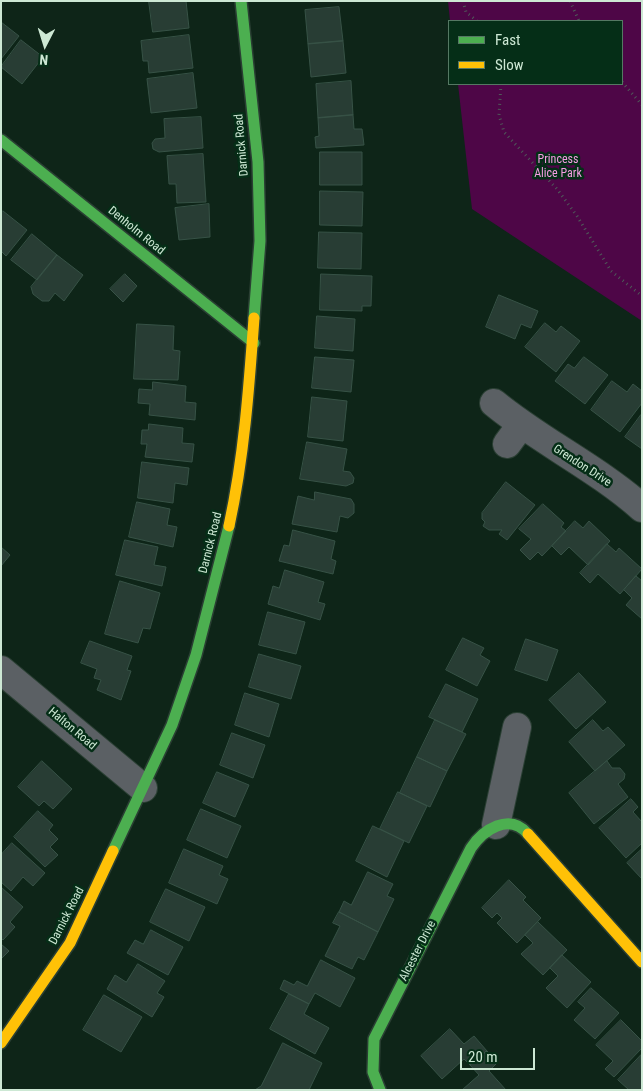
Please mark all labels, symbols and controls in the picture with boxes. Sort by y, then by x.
north arrow [20,20,70,70]
legend [448,20,623,85]
text: Fast [495,31,520,49]
text: N [39,52,49,68]
text: Slow [495,56,524,74]
street label: Darnick Road [232,113,252,177]
park label: Princess Alice Park [534,153,582,181]
street label: Denholm Road [105,204,167,258]
street label: Grendon Drive [550,442,614,490]
street label: Darnick Road [196,511,226,575]
street label: Halton Road [45,705,99,753]
street label: Darnick Road [46,885,88,947]
street label: Alcester Drive [397,918,439,984]
scale bar [463,1038,538,1070]
text: 20 m [468,1048,498,1066]

